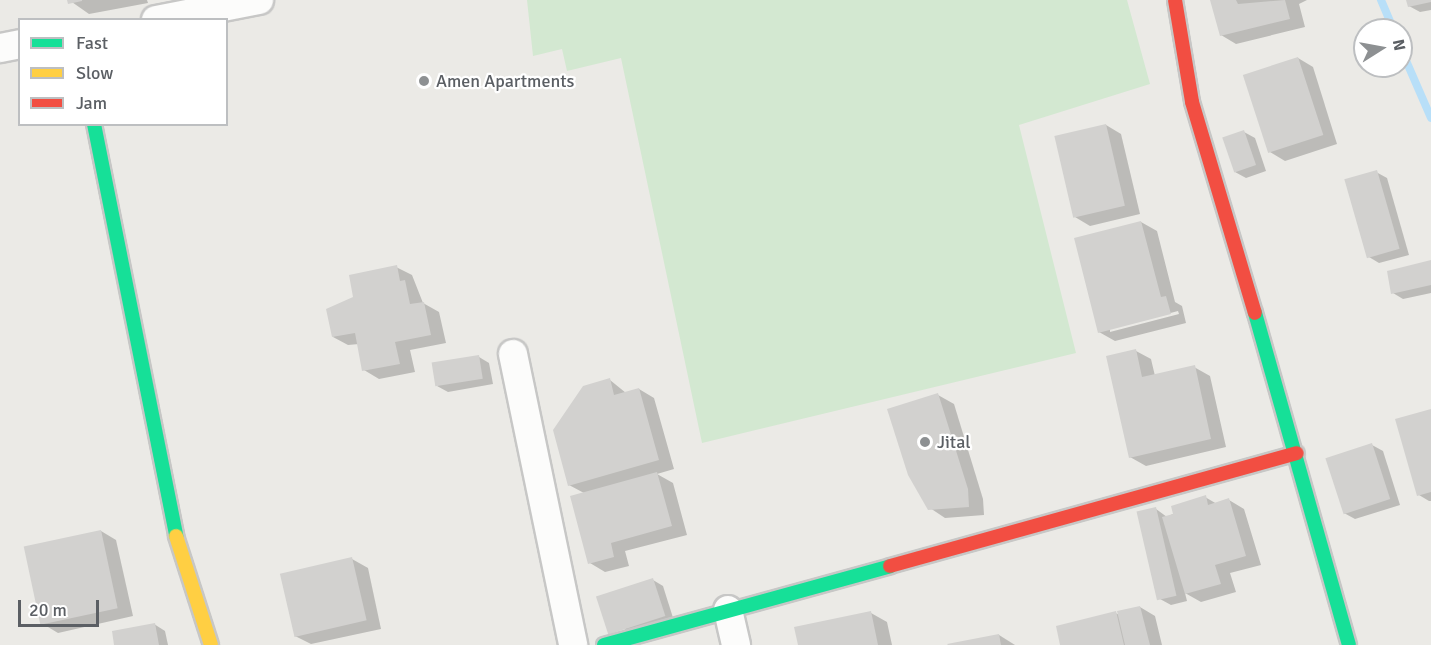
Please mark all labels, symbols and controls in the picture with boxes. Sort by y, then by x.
legend [18,18,228,126]
north arrow [1353,18,1413,78]
text: Fast [76,32,108,54]
text: N [1388,38,1410,52]
text: Slow [76,62,113,84]
place label: Amen Apartments [436,70,574,92]
marker: Amen Apartments [417,74,431,88]
text: Jam [76,92,107,114]
place label: Jital [937,431,971,453]
marker: Jital [918,435,932,449]
scale bar [21,588,102,626]
text: 20 m [29,599,67,621]

